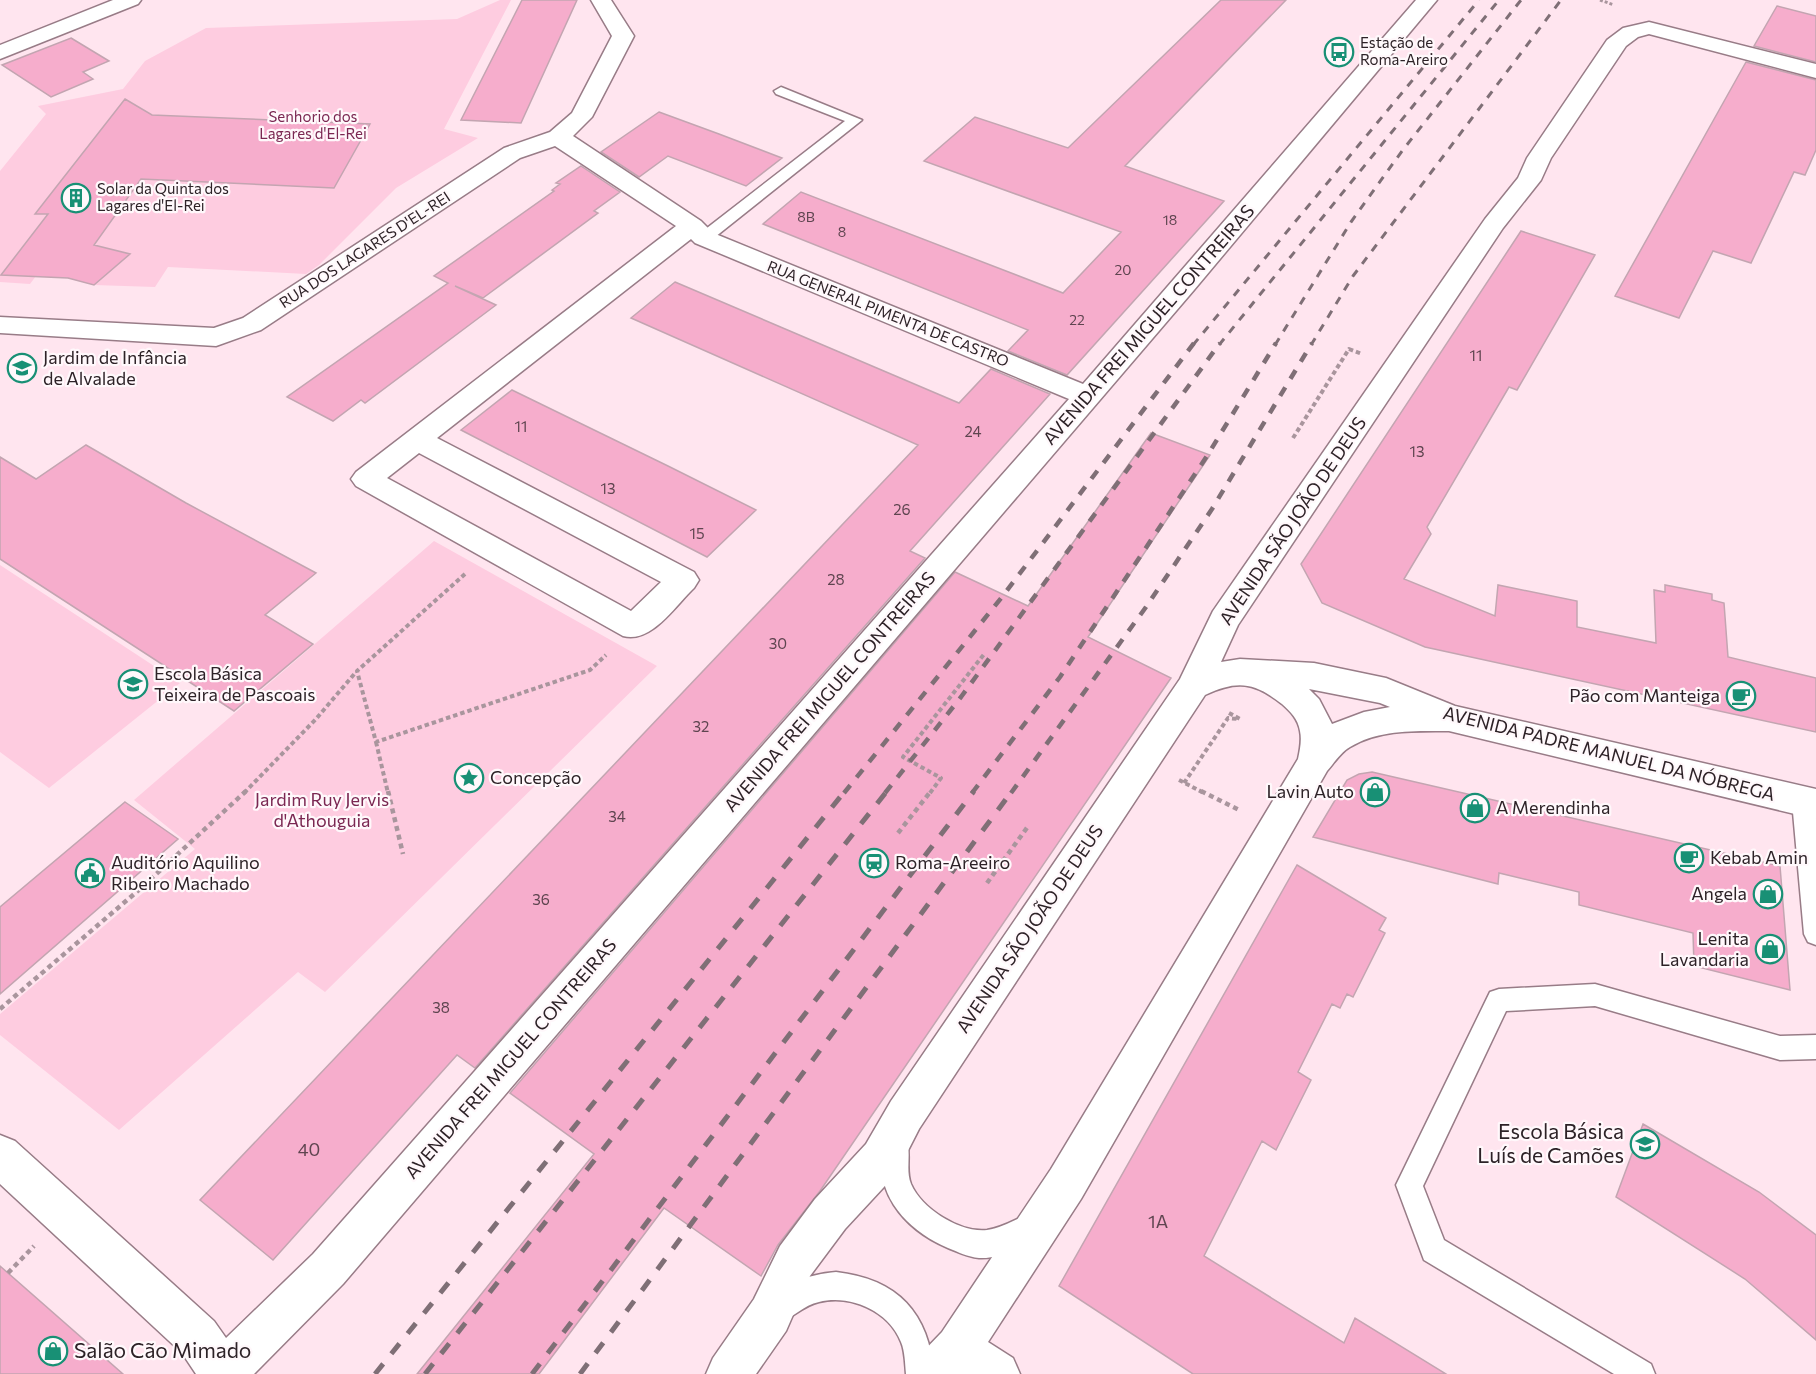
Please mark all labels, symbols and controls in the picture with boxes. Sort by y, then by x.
place label: Estação de Roma-Areiro [1360,33,1448,68]
bus stop icon: Estação de Roma-Areiro [1323,36,1355,68]
park label: Senhorio dos Lagares d'El-Rei [259,107,367,142]
place label: Solar da Quinta dos Lagares d'El-Rei [97,179,229,214]
building icon: Solar da Quinta dos Lagares d'El-Rei [60,182,92,214]
street label: RUA DOS LAGARES D'EL-REI [276,187,453,311]
street label: AVENIDA FREI MIGUEL CONTREIRAS [1038,200,1259,449]
house number: 8B [797,208,815,225]
house number: 18 [1163,211,1177,228]
house number: 8 [838,223,846,240]
street label: RUA GENERAL PIMENTA DE CASTRO [765,256,1012,370]
house number: 20 [1115,261,1131,278]
house number: 22 [1069,311,1085,328]
place label: Jardim de Infância de Alvalade [43,346,187,389]
house number: 11 [1470,346,1482,364]
school or university icon: Jardim de Infância de Alvalade [6,352,38,384]
street label: AVENIDA SÃO JOÃO DE DEUS [1214,412,1370,629]
house number: 11 [515,417,527,435]
house number: 24 [964,422,982,440]
house number: 13 [1410,442,1424,460]
house number: 13 [601,479,615,497]
house number: 26 [893,500,911,518]
house number: 15 [689,524,705,542]
street label: AVENIDA FREI MIGUEL CONTREIRAS [719,567,940,816]
house number: 28 [827,570,845,588]
house number: 30 [769,634,787,652]
place label: Escola Básica Teixeira de Pascoais [154,662,316,705]
school or university icon: Escola Básica Teixeira de Pascoais [117,668,149,700]
cafe icon: Pão com Manteiga [1725,680,1757,712]
place label: Pão com Manteiga [1569,684,1720,706]
street label: AVENIDA PADRE MANUEL DA NÓBREGA [1441,701,1777,805]
house number: 32 [693,717,709,735]
place icon: Concepção [453,762,485,794]
place label: Concepção [490,766,581,788]
shop icon: Lavin Auto [1359,776,1391,808]
place label: Lavin Auto [1267,780,1354,802]
park label: Jardim Ruy Jervis d'Athouguia [255,788,389,831]
shop icon: A Merendinha [1459,792,1491,824]
place label: A Merendinha [1496,796,1610,818]
house number: 34 [608,807,626,825]
street label: AVENIDA SÃO JOÃO DE DEUS [951,820,1107,1037]
cafe icon: Kebab Amin [1673,842,1705,874]
place label: Kebab Amin [1710,846,1808,868]
station icon: Roma-Areeiro [858,847,890,879]
place label: Auditório Aquilino Ribeiro Machado [111,851,260,894]
place label: Roma-Areeiro [895,851,1010,873]
public building icon: Auditório Aquilino Ribeiro Machado [74,857,106,889]
shop icon: Angela [1752,878,1784,910]
place label: Angela [1691,882,1747,904]
house number: 36 [532,890,550,908]
place label: Lenita Lavandaria [1660,927,1749,970]
shop icon: Lenita Lavandaria [1754,933,1786,965]
street label: AVENIDA FREI MIGUEL CONTREIRAS [400,934,621,1183]
house number: 38 [432,998,450,1016]
place label: Escola Básica Luís de Camões [1477,1118,1624,1167]
school or university icon: Escola Básica Luís de Camões [1629,1128,1661,1160]
house number: 40 [298,1138,320,1160]
house number: 1A [1148,1210,1168,1232]
shop icon: Salão Cão Mimado [37,1335,69,1367]
place label: Salão Cão Mimado [74,1337,251,1362]

